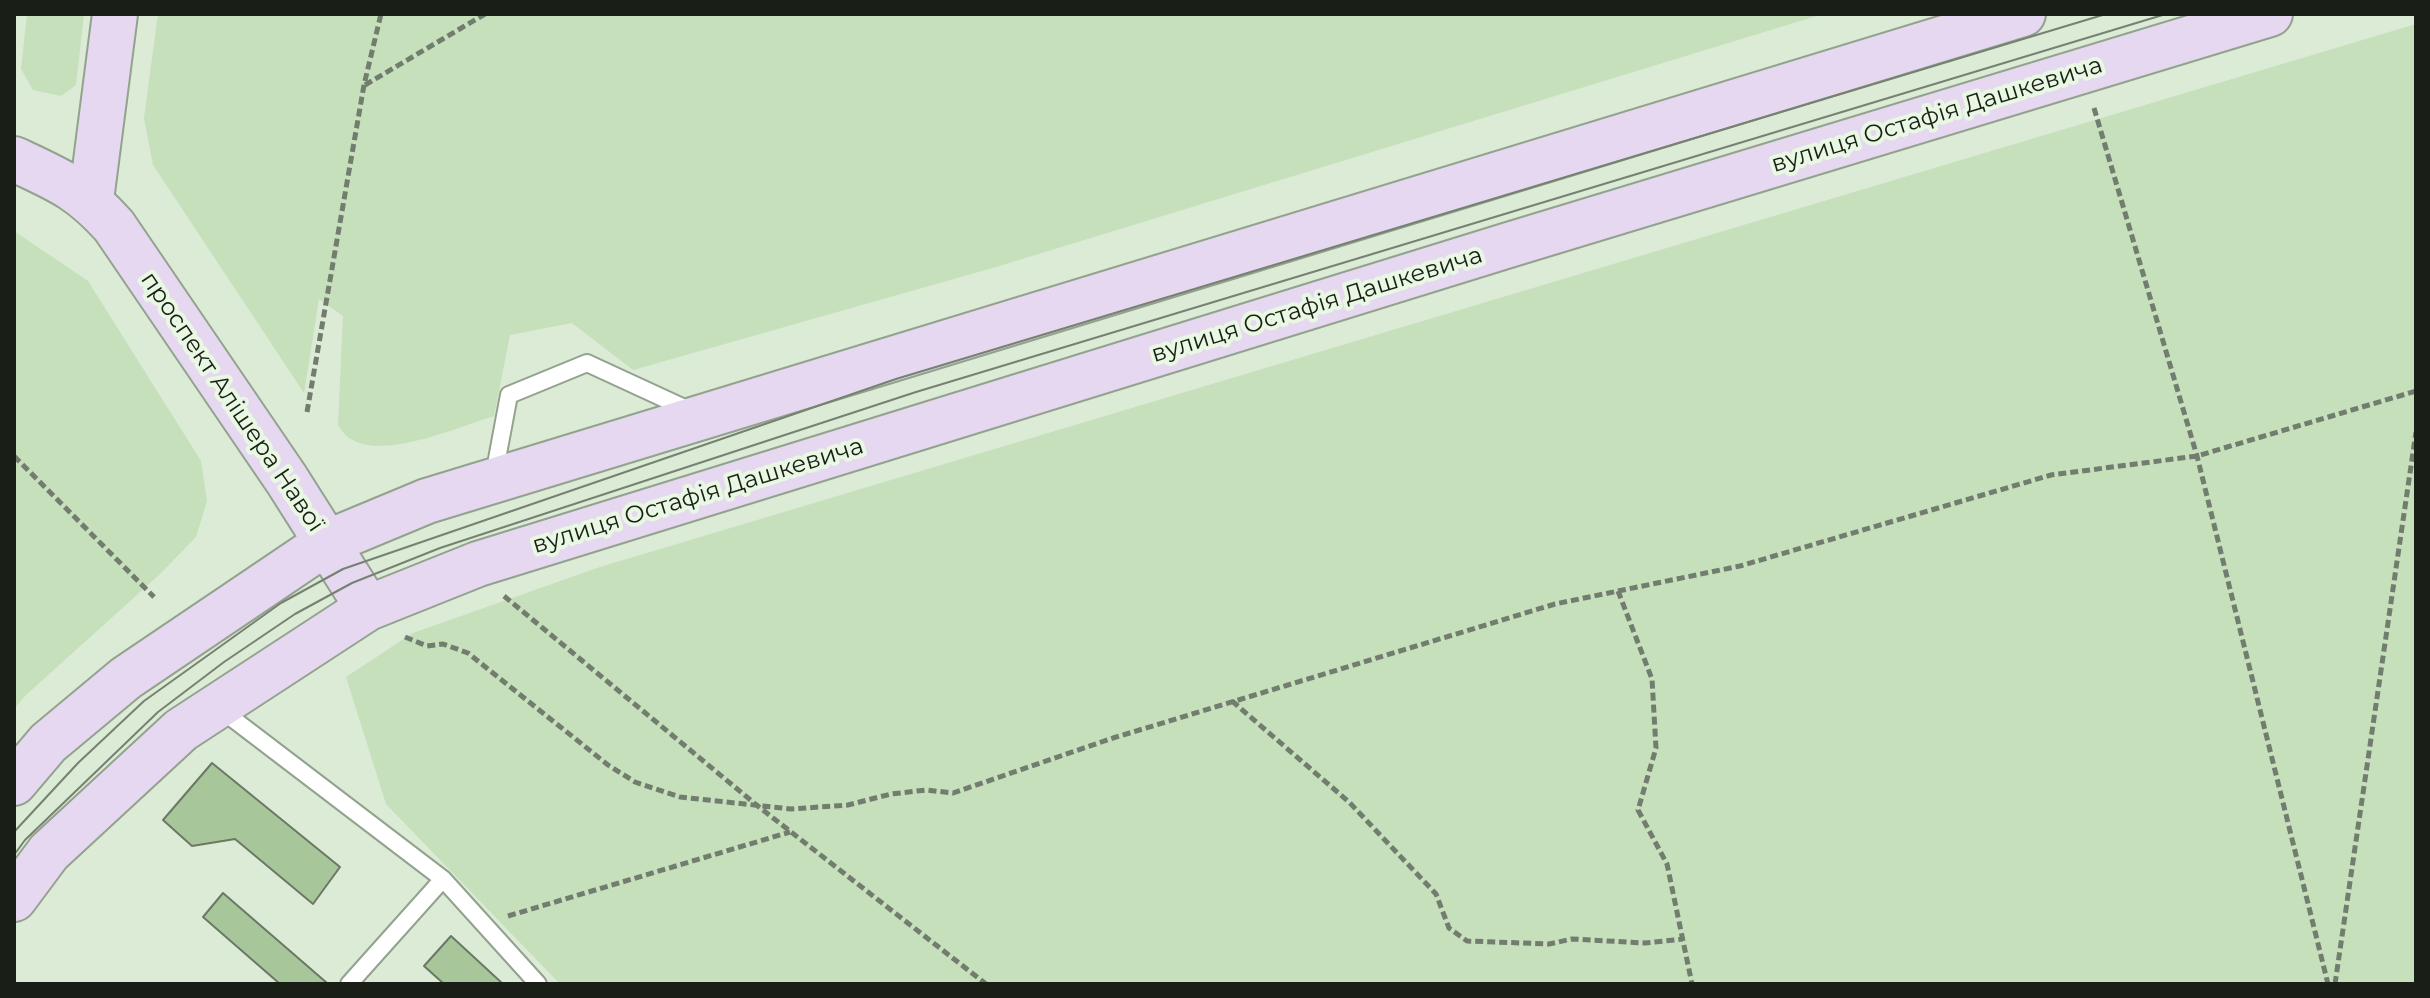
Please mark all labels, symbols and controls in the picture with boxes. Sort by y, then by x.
street label: вулиця Остафія Дашкевича [1768,51,2106,179]
street label: вулиця Остафія Дашкевича [1148,241,1486,369]
street label: проспект Алішера Навої [134,267,330,537]
street label: вулиця Остафія Дашкевича [529,432,867,560]

